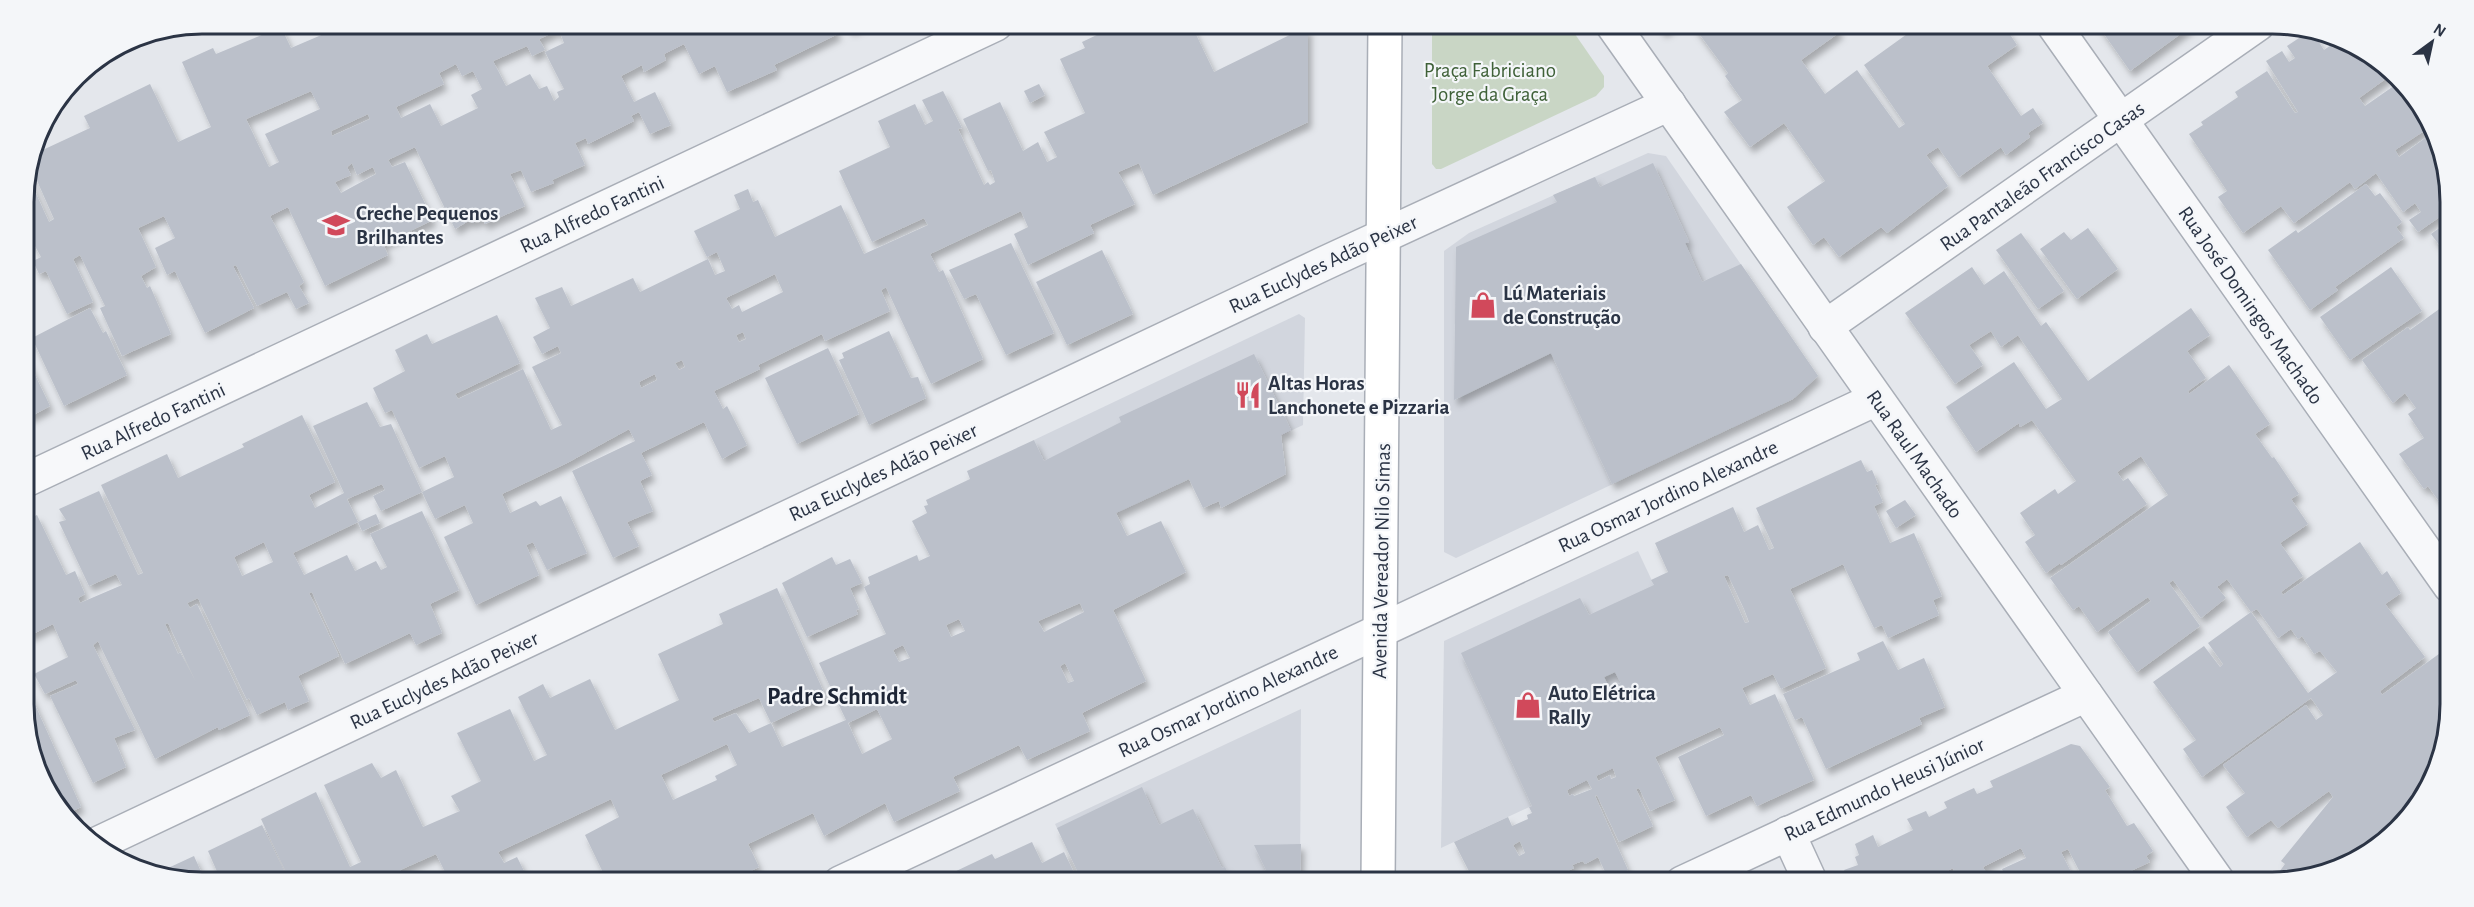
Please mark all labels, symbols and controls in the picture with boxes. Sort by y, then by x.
north arrow [2402,12,2462,72]
text: N [2431,21,2449,40]
park label: Praça Fabriciano Jorge da Graça [1424,60,1556,105]
street label: Rua Pantaleão Francisco Casas [1936,98,2148,255]
street label: Rua Alfredo Fantini [517,172,668,257]
street label: Rua José Domingos Machado [2174,202,2327,408]
place label: Creche Pequenos Brilhantes [356,203,498,248]
school or university icon: Creche Pequenos Brilhantes [321,210,351,240]
street label: Rua Euclydes Adão Peixer [1226,211,1421,317]
place label: Lú Materiais de Construção [1503,283,1621,328]
shop icon: Lú Materiais de Construção [1468,290,1498,320]
place label: Altas Horas Lanchonete e Pizzaria [1268,373,1450,418]
street label: Rua Alfredo Fantini [78,379,229,464]
restaurant icon: Altas Horas Lanchonete e Pizzaria [1233,380,1263,410]
street label: Rua Raul Machado [1863,386,1967,522]
street label: Rua Euclydes Adão Peixer [786,419,981,525]
street label: Rua Osmar Jordino Alexandre [1555,436,1781,557]
street label: Avenida Vereador Nilo Simas [1369,443,1394,679]
street label: Rua Euclydes Adão Peixer [347,627,542,733]
street label: Rua Osmar Jordino Alexandre [1115,641,1341,762]
place label: Auto Elétrica Rally [1548,683,1656,728]
district label: Padre Schmidt [767,685,907,709]
shop icon: Auto Elétrica Rally [1513,690,1543,720]
street label: Rua Edmundo Heusi Júnior [1781,734,1988,845]

